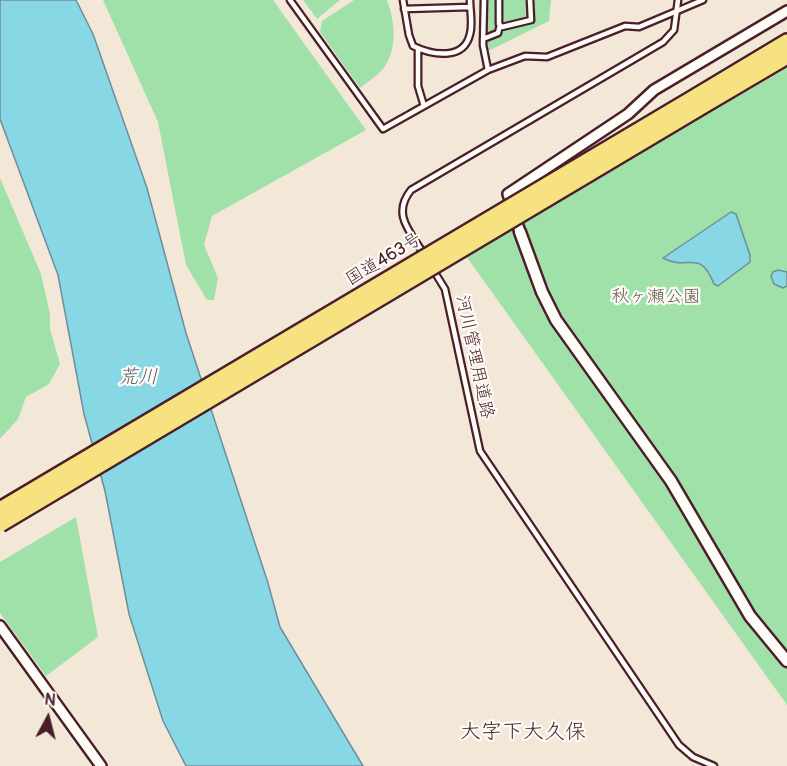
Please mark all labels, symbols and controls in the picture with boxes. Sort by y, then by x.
street label: 国道463号 [342,229,426,291]
park label: 秋ヶ瀬公園 [611,286,701,308]
street label: 河川管理用道路 [450,293,498,421]
water label: 荒川 [118,366,158,390]
north arrow [18,688,78,748]
text: N [44,690,57,711]
district label: 大字下大久保 [460,720,586,746]

